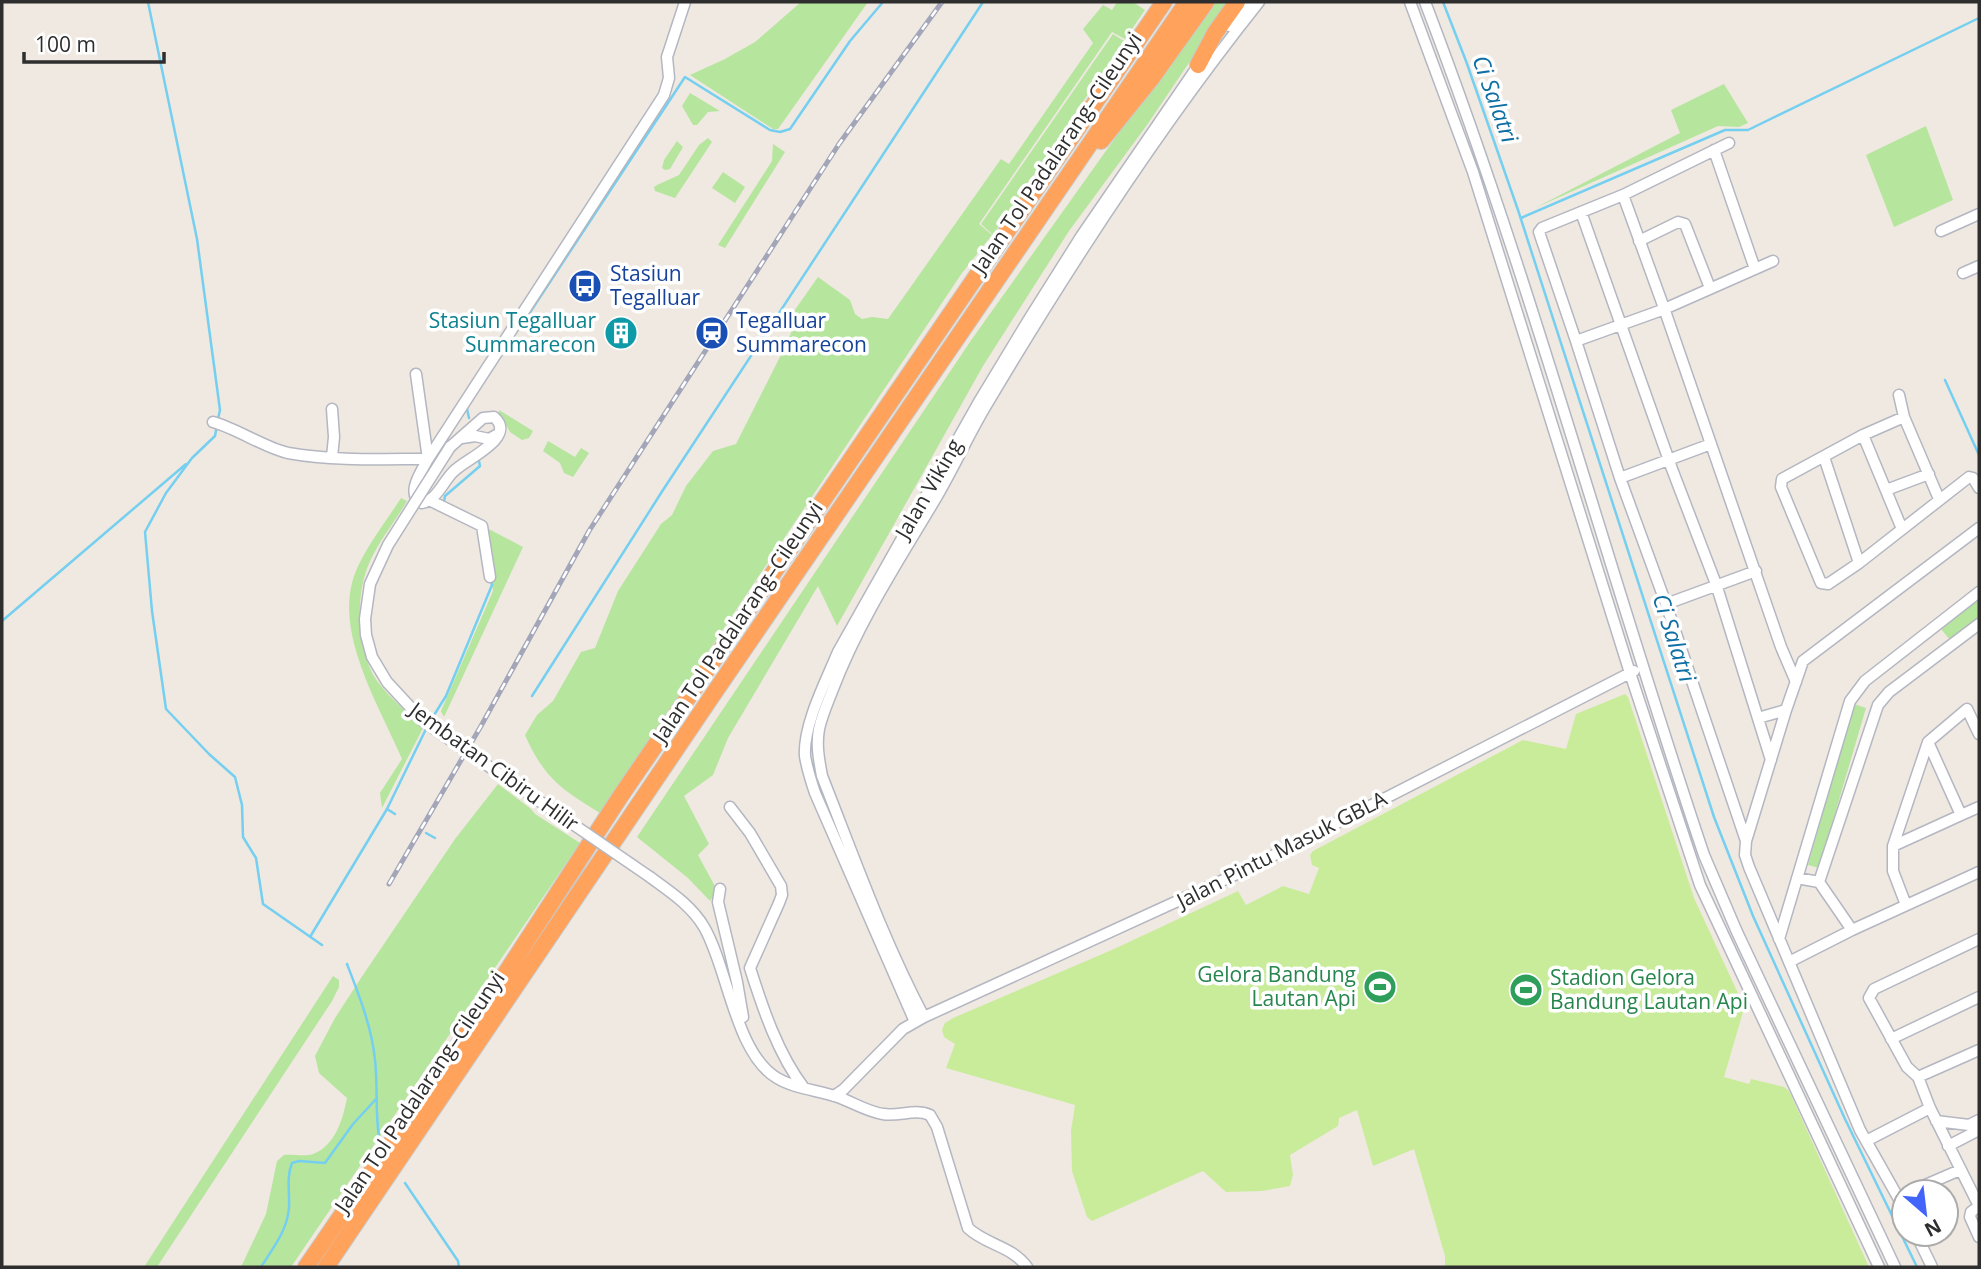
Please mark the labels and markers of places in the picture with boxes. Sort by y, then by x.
place label: Stasiun Tegalluar [610,259,701,311]
bus stop icon: Stasiun Tegalluar [566,267,604,305]
place label: Stasiun Tegalluar Summarecon [429,306,596,358]
place label: Tegalluar Summarecon [736,306,867,358]
building icon: Stasiun Tegalluar Summarecon [602,314,640,352]
station icon: Tegalluar Summarecon [693,314,731,352]
place label: Gelora Bandung Lautan Api [1197,960,1356,1012]
place label: Stadion Gelora Bandung Lautan Api [1550,963,1748,1015]
sports icon: Gelora Bandung Lautan Api [1361,968,1399,1006]
sports icon: Stadion Gelora Bandung Lautan Api [1507,971,1545,1009]

